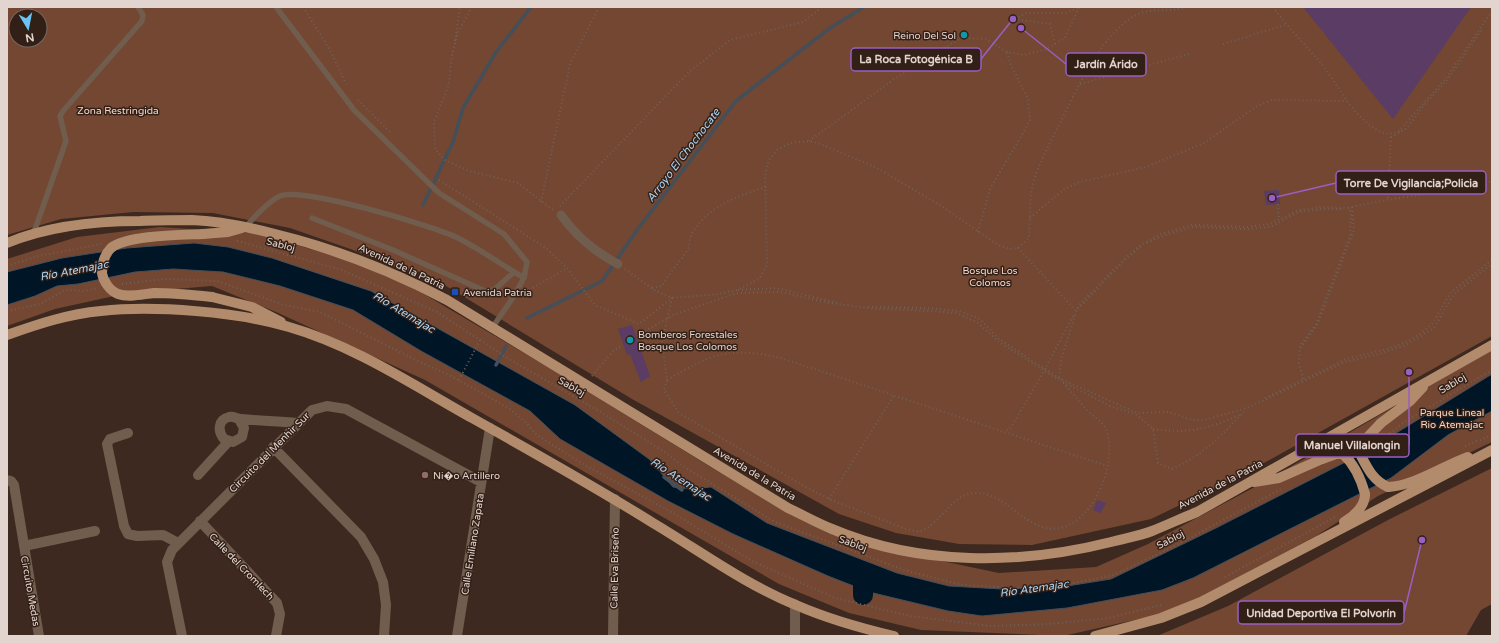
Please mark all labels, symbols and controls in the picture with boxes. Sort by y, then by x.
north arrow [8,8,48,48]
text: N [24,30,35,45]
place label: Reino Del Sol [893,30,956,42]
marker: Reino Del Sol [959,30,969,40]
callout: La Roca Fotogénica B [851,48,981,71]
text: La Roca Fotogénica B [859,53,973,67]
callout: Jardín Árido [1066,53,1146,76]
text: Jardín Árido [1073,57,1138,71]
park label: Zona Restringida [77,105,159,117]
water label: Arroyo El Chochocate [644,105,723,205]
callout: Torre De Vigilancia;Policia [1336,171,1486,194]
text: Torre De Vigilancia;Policia [1343,177,1478,191]
street label: Sabloj [265,235,296,255]
street label: Avenida de la Patria [356,242,447,292]
water label: Río Atemajac [39,257,111,284]
park label: Bosque Los Colomos [962,265,1018,289]
marker: Avenida Patria [450,287,460,297]
place label: Avenida Patria [463,287,532,299]
water label: Río Atemajac [371,289,438,336]
place label: Bomberos Forestales Bosque Los Colomos [638,329,738,353]
marker: Bomberos Forestales Bosque Los Colomos [625,335,635,345]
street label: Sabloj [1437,371,1468,397]
street label: Sabloj [556,374,587,399]
park label: Parque Lineal Rio Atemajac [1420,407,1484,431]
street label: Circuito del Menhir Sur [227,410,313,495]
callout: Manuel Villalongin [1296,434,1409,457]
text: Manuel Villalongin [1304,439,1401,453]
street label: Avenida de la Patria [711,444,798,503]
water label: Río Atemajac [648,455,714,504]
street label: Avenida de la Patria [1176,457,1265,512]
marker: Ni�o Artillero [420,470,430,480]
place label: Ni�o Artillero [433,470,500,482]
street label: Calle Emiliano Zapata [459,493,487,596]
street label: Calle Eva Briseño [608,527,622,609]
street label: Sabloj [1155,528,1186,552]
street label: Calle del Cromlech [206,531,276,603]
street label: Sabloj [837,533,868,555]
street label: Circuito Medas [18,555,42,628]
water label: Río Atemajac [999,577,1071,600]
callout: Unidad Deportiva El Polvorín [1238,601,1404,624]
text: Unidad Deportiva El Polvorín [1246,607,1396,621]

